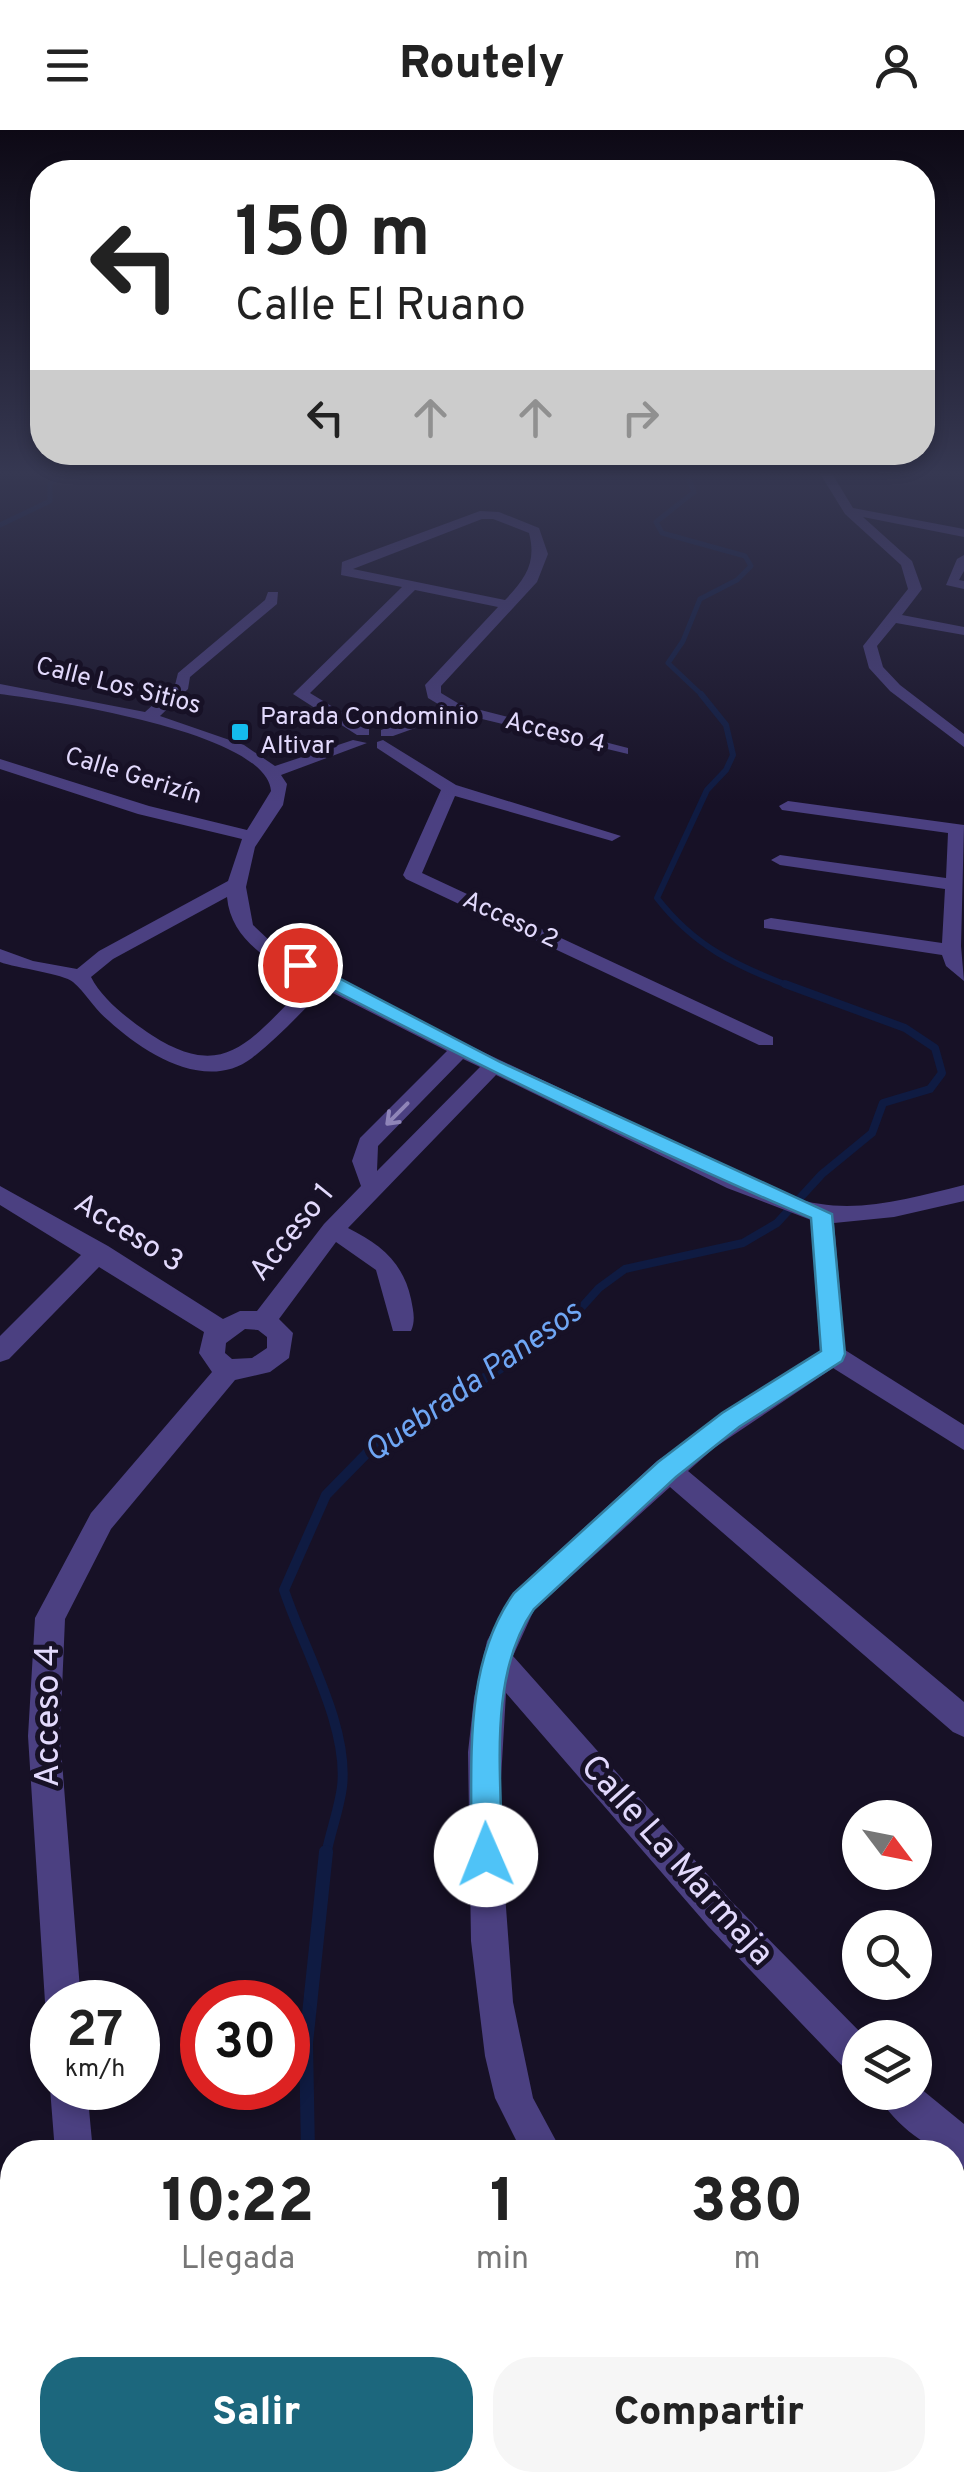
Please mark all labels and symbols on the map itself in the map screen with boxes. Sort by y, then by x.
street label: Calle Los Sitios [32,651,204,723]
place label: Parada Condominio Altivar [260,702,479,763]
street label: Acceso 4 [502,706,608,762]
marker: Parada Condominio Altivar [229,721,251,743]
street label: Calle Gerizín [61,741,205,813]
street label: Acceso 2 [457,885,563,957]
pin [258,923,343,1008]
one-way arrow [385,1101,409,1125]
street label: Acceso 1 [242,1177,344,1289]
street label: Acceso 3 [66,1186,190,1282]
water label: Quebrada Panesos [357,1293,591,1473]
street label: Acceso 4 [27,1644,71,1788]
street label: Calle La Marmaja [570,1746,782,1976]
north arrow [842,1800,932,1890]
position arrow [434,1803,538,1907]
speed limit sign: 30 [180,1980,310,2110]

